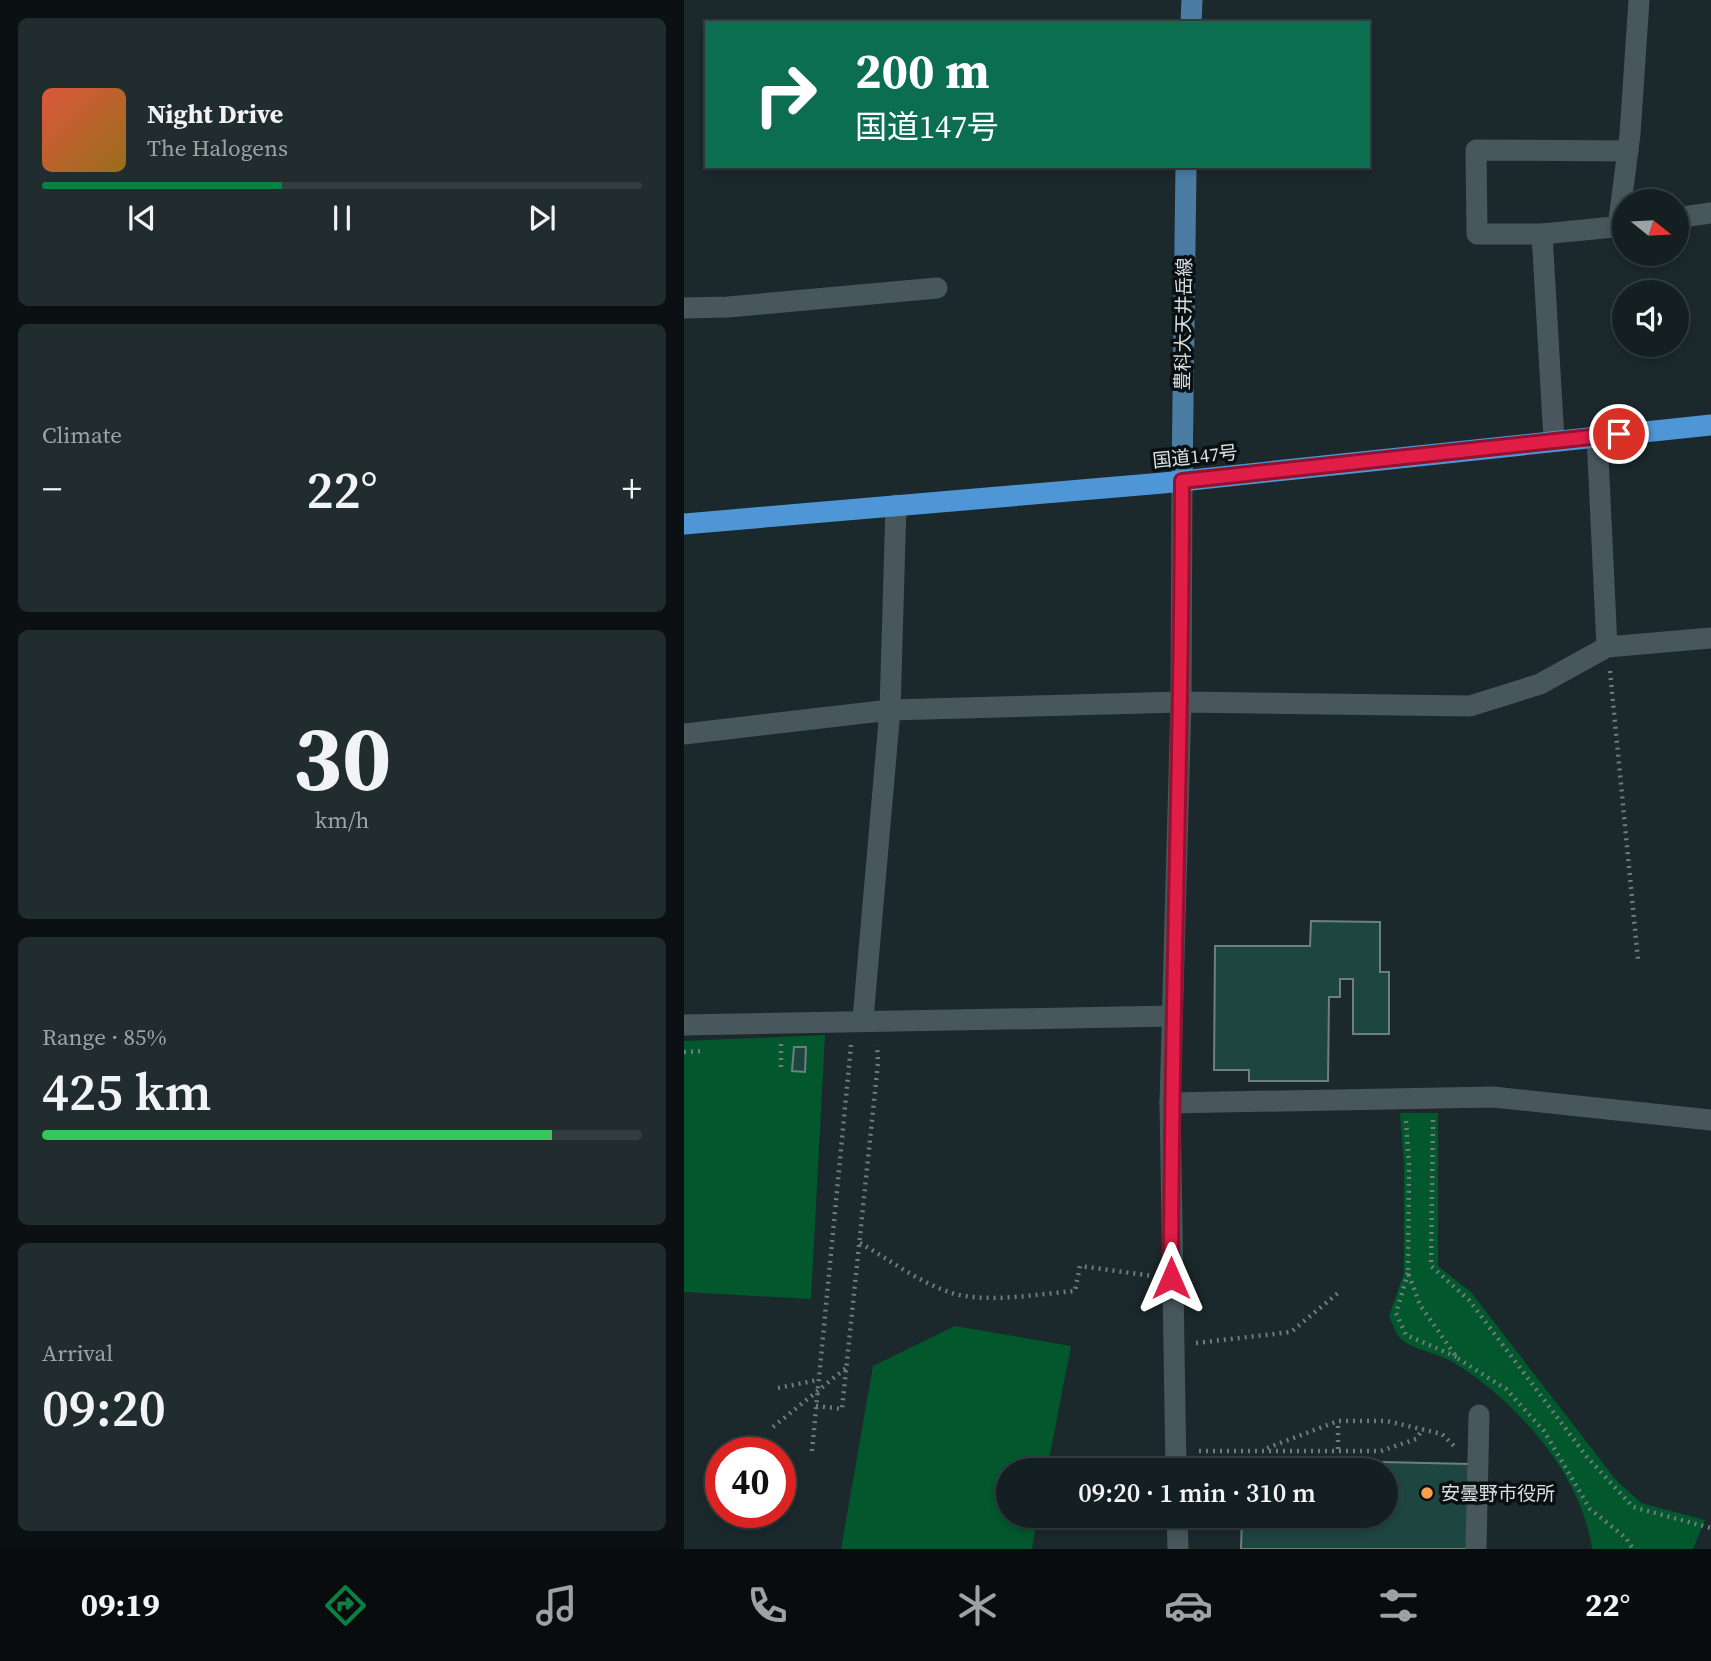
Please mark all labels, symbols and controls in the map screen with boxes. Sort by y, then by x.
text: 200 m [855,37,990,104]
icon: right [740,49,831,140]
text: Night Drive [147,96,283,132]
text: 国道147号 [855,105,999,149]
text: The Halogens [147,132,288,164]
north arrow [1612,189,1688,266]
map controls [1612,189,1689,357]
icon: previous [123,199,161,237]
icon: pause [323,199,361,237]
icon: next [523,199,561,237]
street label: 豊科大天井岳線 [1169,257,1197,391]
button: sound [1612,280,1689,357]
pin [1589,404,1649,464]
icon: arrive [1600,415,1638,453]
text: Climate [42,419,122,451]
street label: 国道147号 [1151,439,1239,473]
text: 22° [306,454,378,525]
text: − [42,463,62,515]
text: + [622,463,642,515]
text: 30 [293,696,391,820]
text: km/h [315,804,369,836]
text: Range · 85% [42,1021,167,1053]
text: 425 km [42,1056,211,1127]
position arrow [1134,1241,1208,1315]
text: Arrival [42,1337,113,1369]
text: 09:20 [42,1372,166,1443]
speed limit sign: 40 [705,1437,796,1528]
text: 09:20 · 1 min · 310 m [1078,1475,1316,1511]
place label: 安曇野市役所 [1441,1480,1555,1506]
marker: 安曇野市役所 [1419,1485,1435,1501]
icon: directions [321,1581,370,1630]
icon: music [532,1581,581,1630]
icon: phone [743,1581,792,1630]
icon: climate [953,1581,1002,1630]
icon: car [1164,1581,1213,1630]
icon: filters [1374,1581,1423,1630]
text: 09:19 [81,1583,160,1627]
text: 22° [1585,1583,1630,1627]

